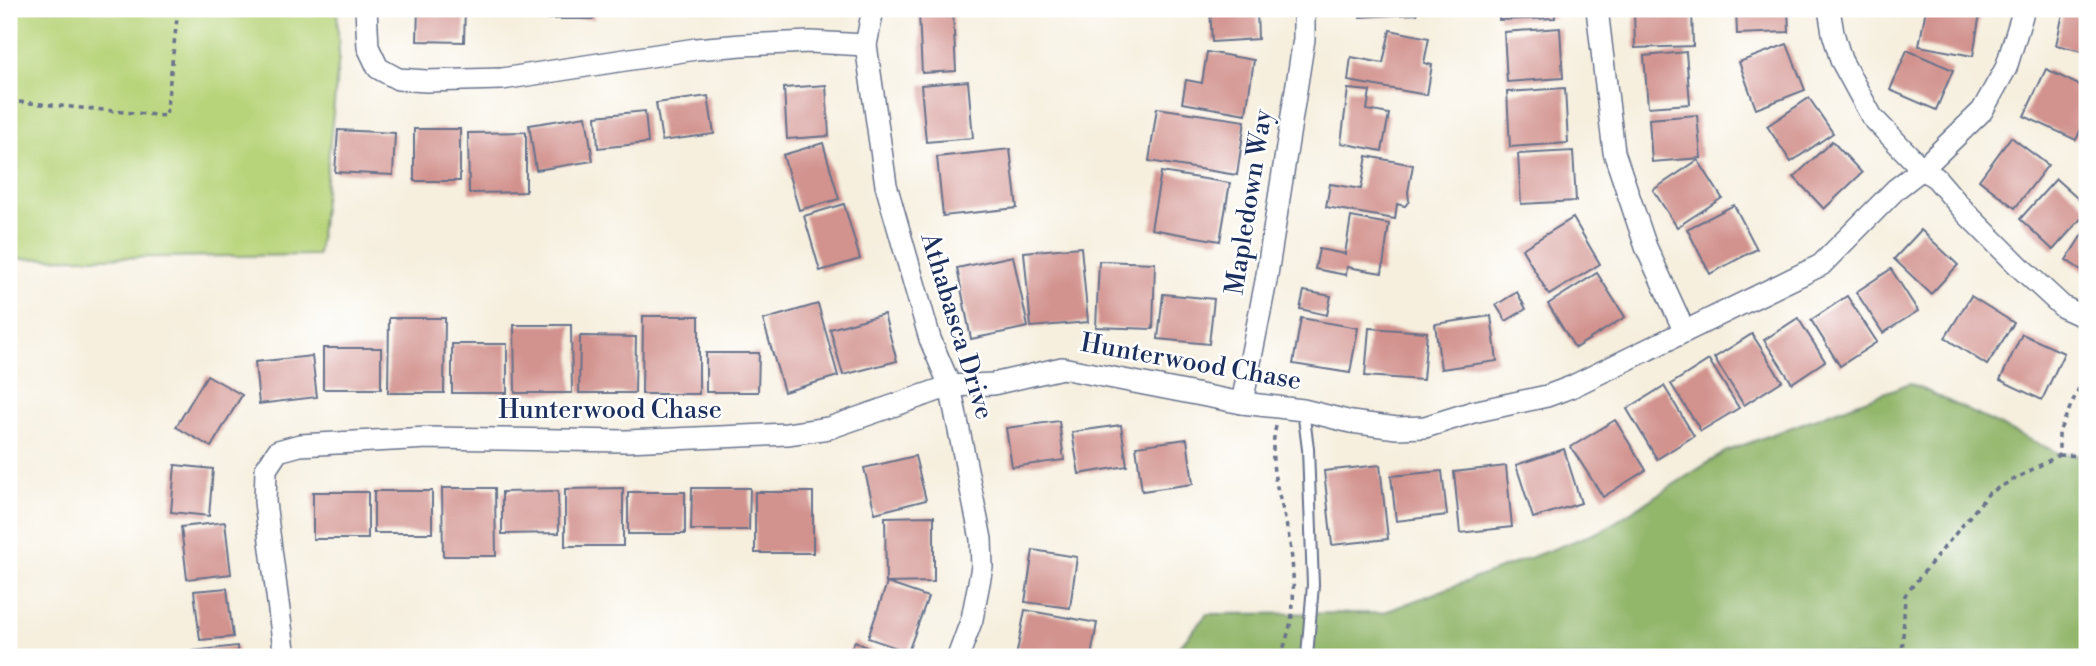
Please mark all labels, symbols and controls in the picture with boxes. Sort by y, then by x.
street label: Mapledown Way [1219,107,1279,297]
street label: Athabasca Drive [913,228,1001,423]
street label: Hunterwood Chase [1078,327,1304,397]
street label: Hunterwood Chase [498,394,722,426]

